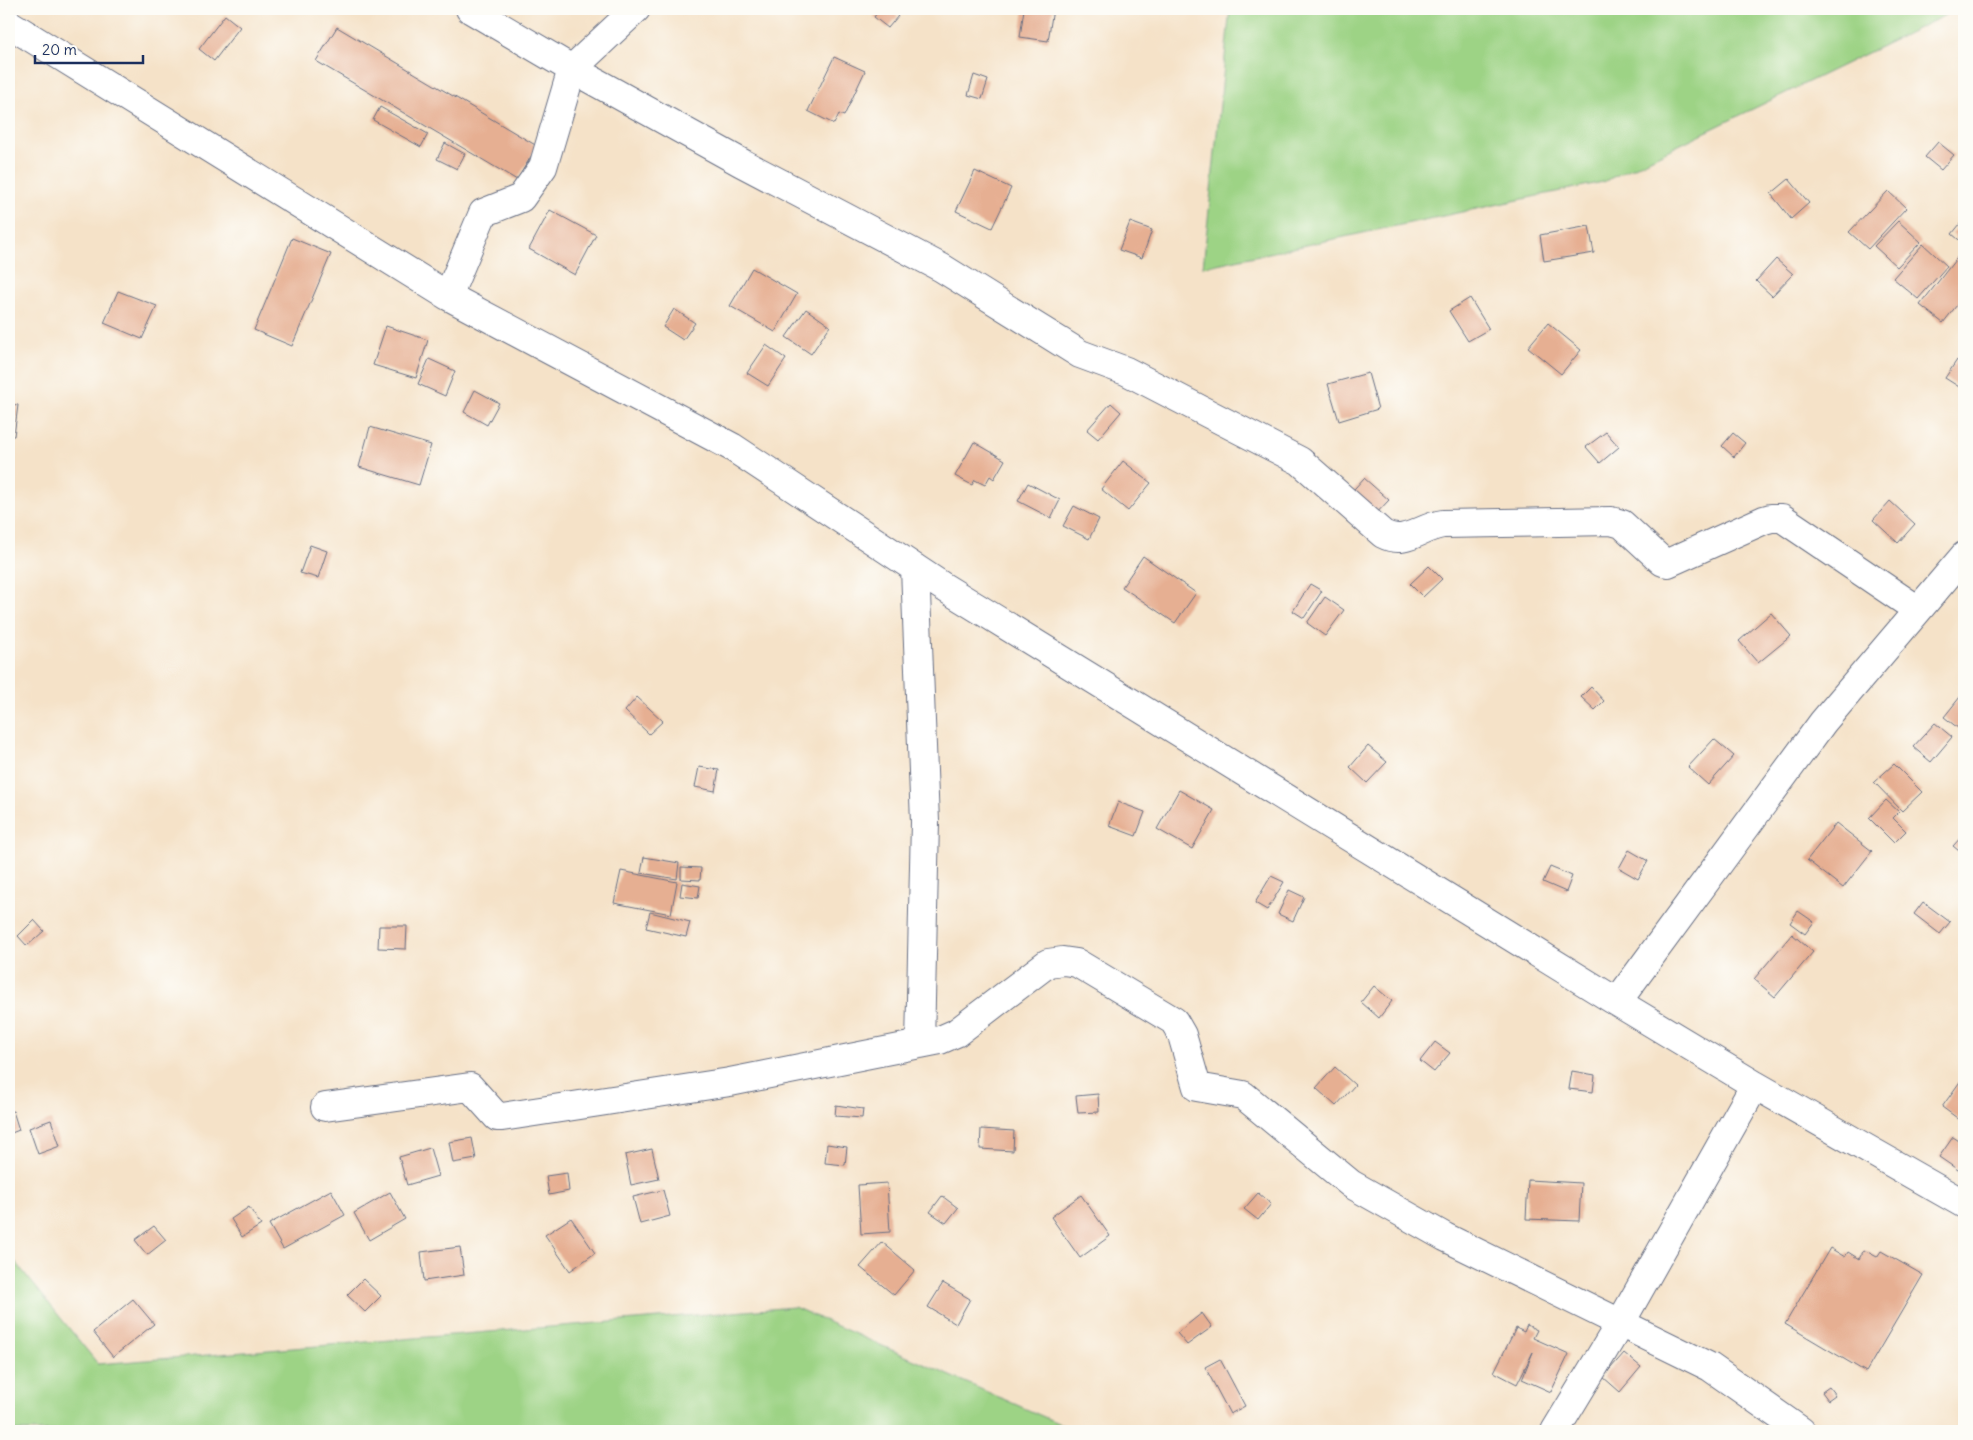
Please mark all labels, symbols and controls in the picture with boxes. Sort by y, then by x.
scale bar [35,32,142,64]
text: 20 m [42,40,77,59]

